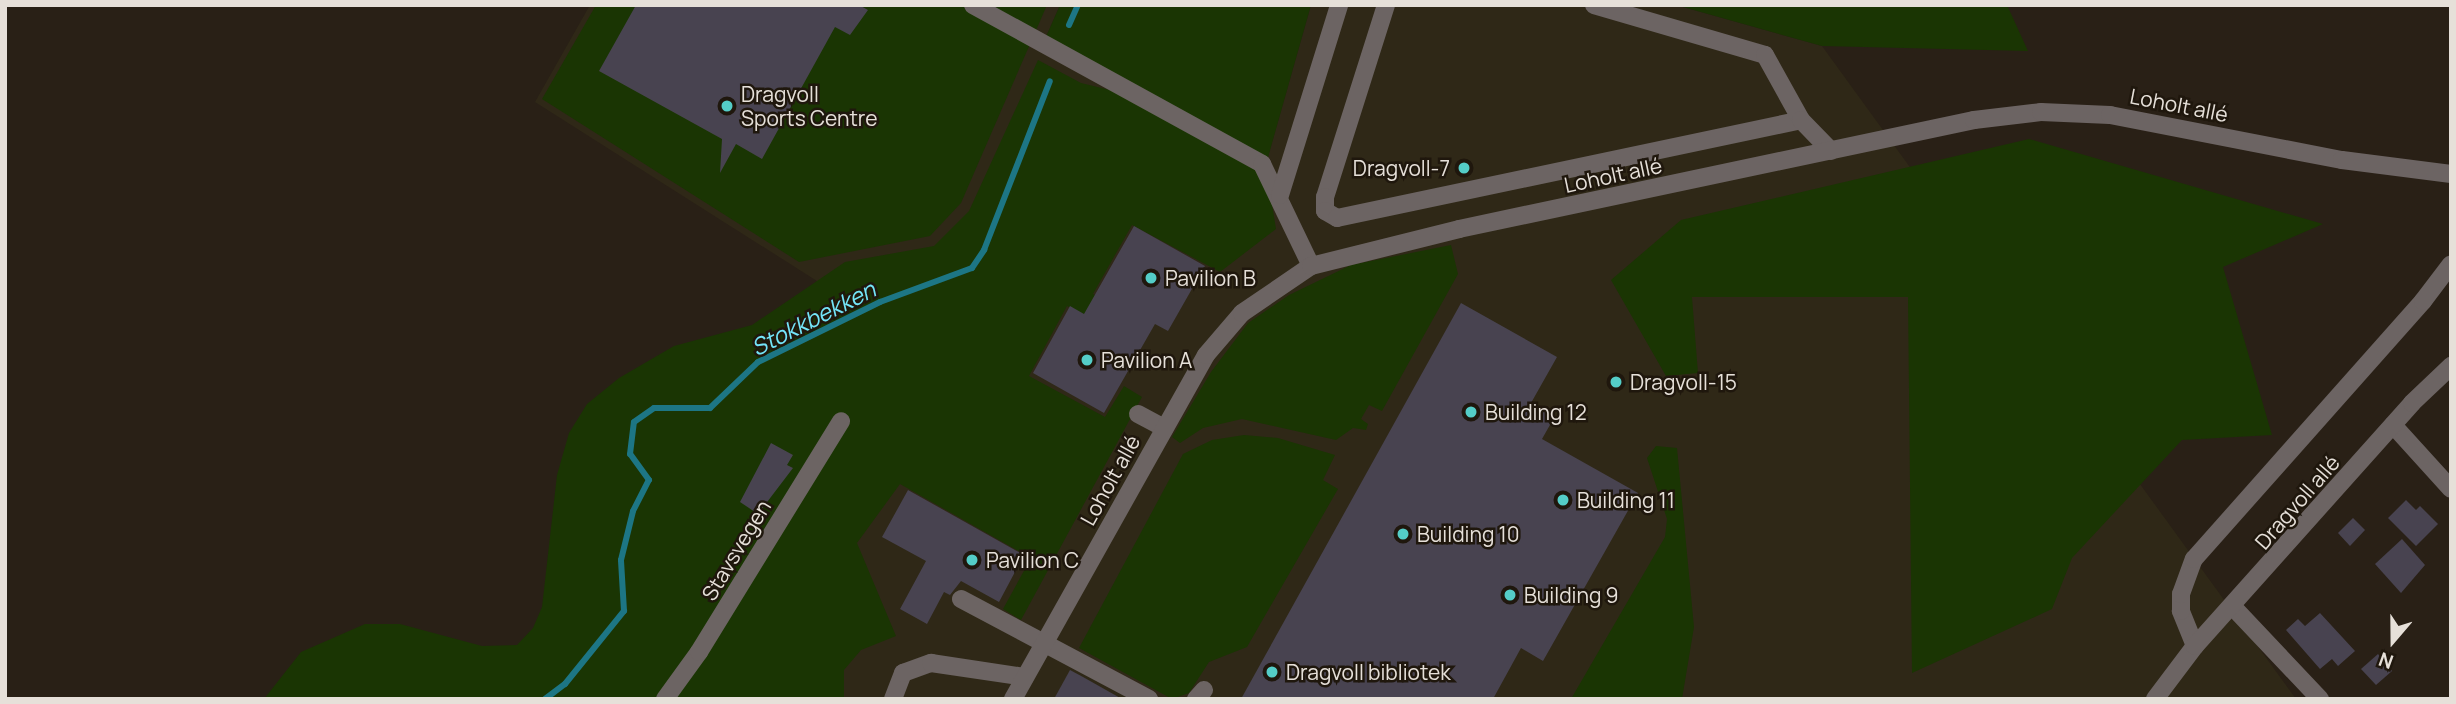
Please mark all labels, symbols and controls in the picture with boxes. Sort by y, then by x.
place label: Dragvoll Sports Centre [741,81,878,131]
street label: Loholt allé [2128,83,2230,127]
marker: Dragvoll Sports Centre [719,98,735,114]
street label: Loholt allé [1562,152,1664,198]
place label: Dragvoll-7 [1353,155,1450,181]
marker: Dragvoll-7 [1456,160,1472,176]
place label: Pavilion B [1165,265,1256,291]
marker: Pavilion B [1143,270,1159,286]
water label: Stokkbekken [746,275,880,361]
place label: Pavilion A [1101,347,1192,373]
marker: Pavilion A [1079,352,1095,368]
place label: Dragvoll-15 [1630,369,1737,395]
marker: Dragvoll-15 [1608,374,1624,390]
place label: Building 12 [1485,399,1587,425]
marker: Building 12 [1463,404,1479,420]
street label: Loholt allé [1075,430,1145,530]
street label: Dragvoll allé [2250,450,2344,554]
place label: Building 11 [1577,487,1675,513]
marker: Building 11 [1555,492,1571,508]
street label: Stavsvegen [696,495,776,605]
place label: Building 10 [1417,521,1520,547]
marker: Building 10 [1395,526,1411,542]
place label: Pavilion C [986,547,1079,573]
marker: Pavilion C [964,552,980,568]
place label: Building 9 [1524,582,1619,608]
marker: Building 9 [1502,587,1518,603]
north arrow [2358,606,2428,676]
text: N [2375,646,2397,675]
place label: Dragvoll bibliotek [1286,659,1451,685]
marker: Dragvoll bibliotek [1264,664,1280,680]

